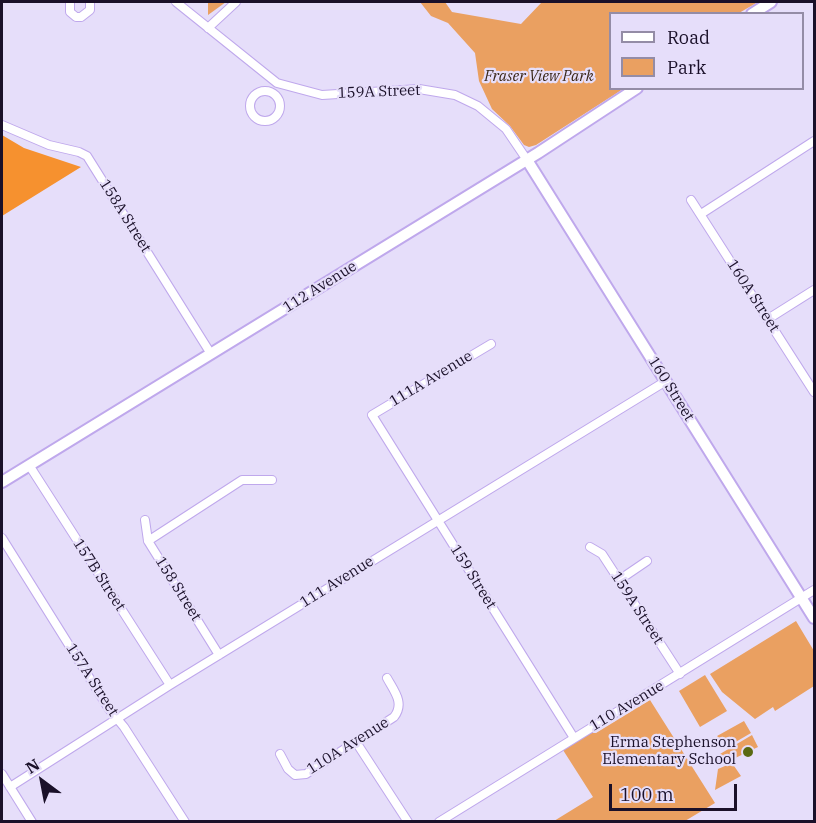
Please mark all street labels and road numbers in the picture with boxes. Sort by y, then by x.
street label: 159A Street [337,82,421,102]
street label: 158A Street [95,176,155,256]
street label: 160A Street [723,256,783,336]
street label: 112 Avenue [280,257,360,317]
street label: 111A Avenue [386,347,476,411]
street label: 160 Street [644,353,698,425]
street label: 157B Street [69,535,129,615]
street label: 159 Street [446,541,500,613]
street label: 111 Avenue [297,552,377,612]
street label: 158 Street [151,553,205,625]
street label: 159A Street [607,568,667,648]
street label: 157A Street [62,640,122,720]
street label: 110 Avenue [587,677,667,735]
street label: 110A Avenue [304,714,392,778]

